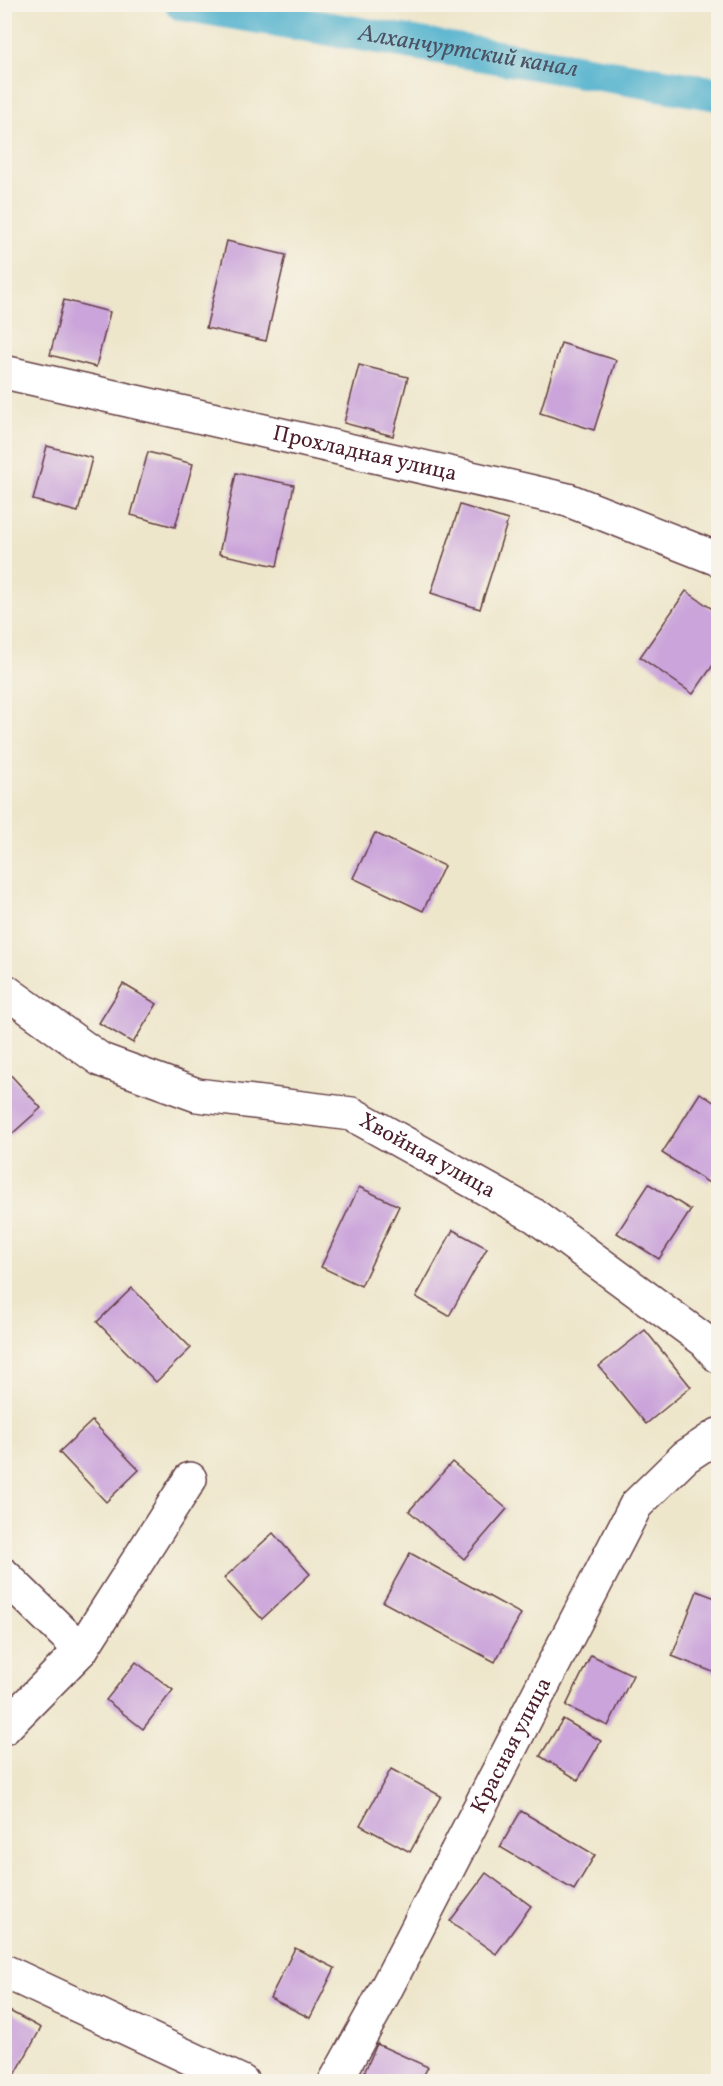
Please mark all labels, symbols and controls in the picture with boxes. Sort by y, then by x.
water label: Алханчуртский канал [355,17,580,87]
street label: Прохладная улица [270,418,460,490]
street label: Хвойная улица [353,1105,501,1206]
street label: Красная улица [464,1672,560,1819]

